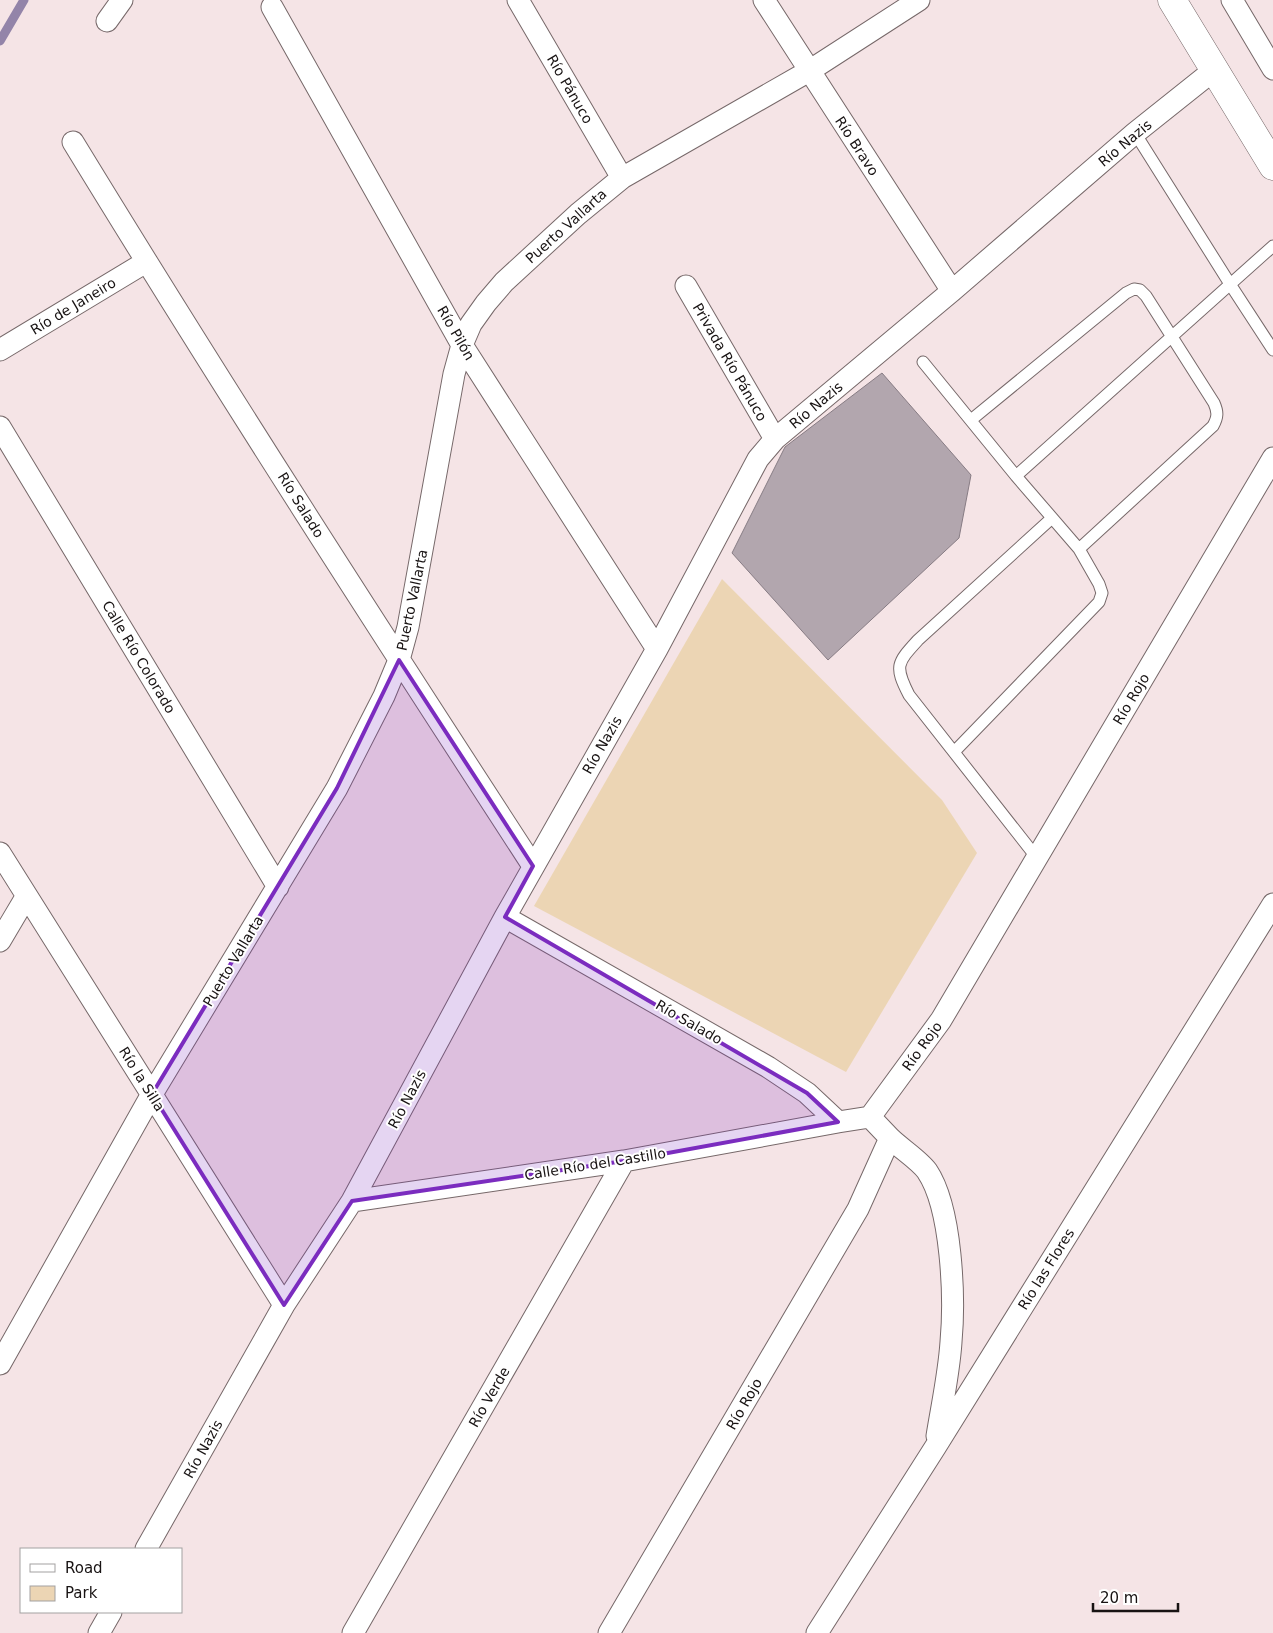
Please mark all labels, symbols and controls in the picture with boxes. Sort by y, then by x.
street label: Río Pánuco [544,52,596,126]
street label: Río Bravo [832,113,882,179]
street label: Río Nazis [1095,116,1155,170]
street label: Puerto Vallarta [522,186,610,266]
street label: Río de Janeiro [27,274,119,338]
street label: Privada Río Pánuco [690,300,770,424]
street label: Río Pilón [434,303,478,363]
street label: Río Nazis [786,378,846,432]
street label: Río Salado [275,469,327,541]
street label: Puerto Vallarta [393,548,431,652]
street label: Calle Río Colorado [99,598,179,716]
street label: Río Rojo [1110,671,1152,727]
street label: Río Nazis [579,713,625,777]
street label: Puerto Vallarta [200,913,266,1009]
street label: Río Salado [653,997,725,1047]
street label: Río Rojo [899,1018,945,1074]
street label: Río la Silla [116,1044,168,1114]
street label: Río Nazis [385,1067,429,1131]
street label: Calle Río del Castillo [523,1145,667,1183]
street label: Río las Flores [1015,1225,1077,1313]
street label: Río Verde [465,1364,513,1430]
street label: Río Rojo [723,1375,765,1433]
street label: Río Nazis [180,1417,226,1481]
legend [20,1548,182,1613]
text: Road [65,1559,103,1577]
scale bar [1093,1580,1178,1612]
text: Park [65,1584,98,1602]
text: 20 m [1100,1589,1138,1607]

